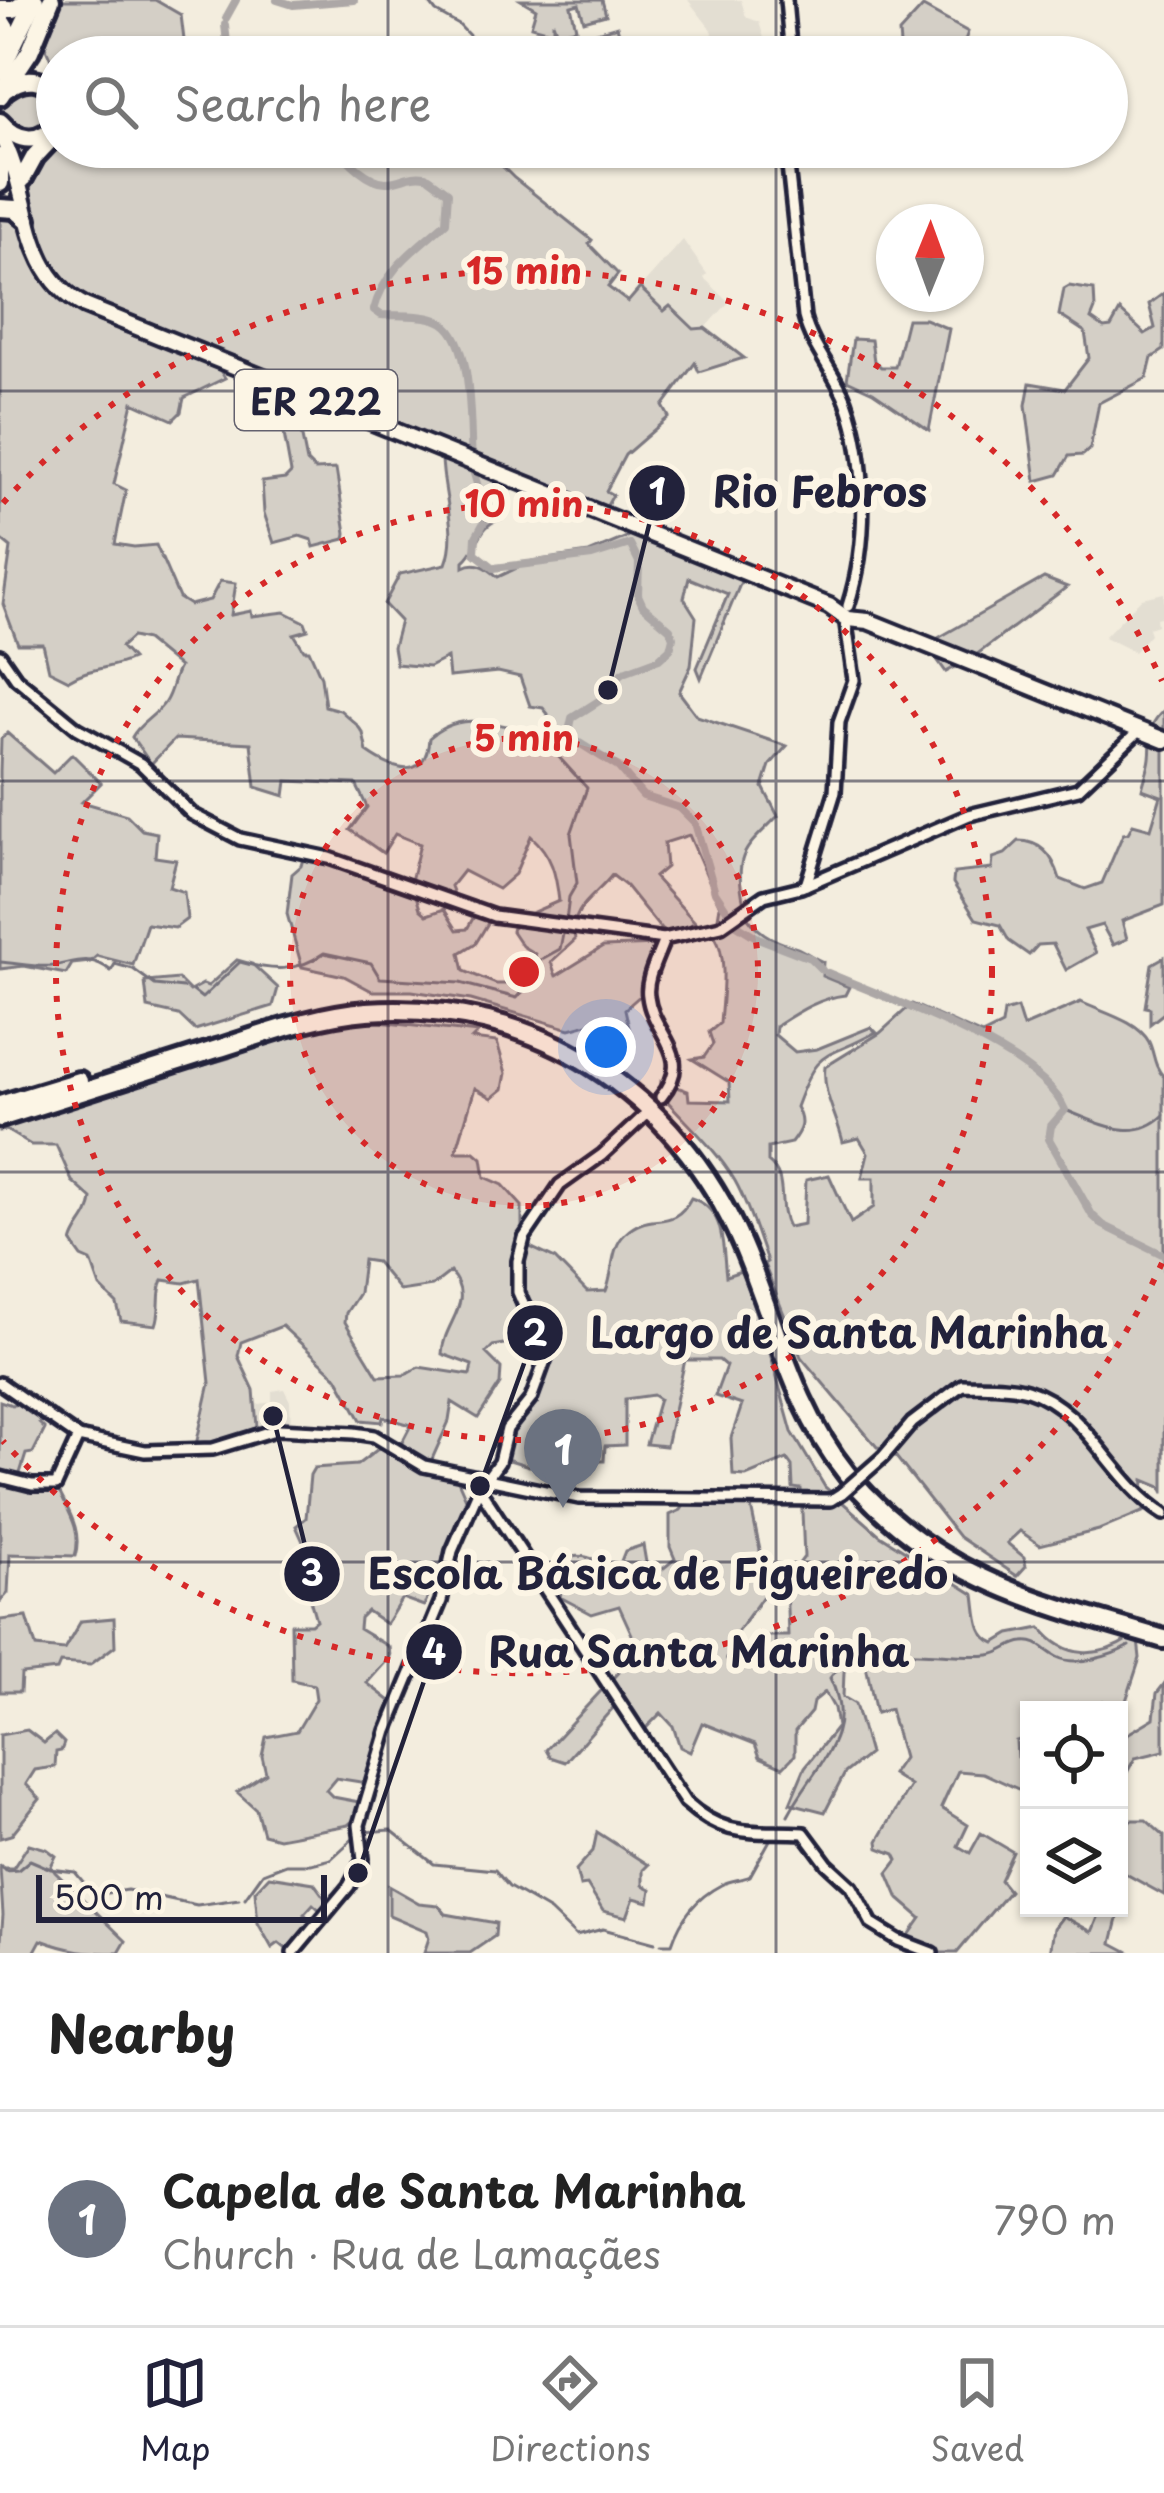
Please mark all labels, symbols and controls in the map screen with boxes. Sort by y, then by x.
search box [36,36,1128,168]
text: Search here [174,68,431,136]
icon: search [78,69,144,135]
north arrow [876,204,984,312]
text: 15 min [466,242,582,296]
road number: ER 222 [235,370,397,430]
callout: Rio Febros [627,454,953,532]
text: Rio Febros [713,458,927,521]
text: 1 [648,463,666,517]
text: 10 min [464,475,584,529]
text: 5 min [474,709,574,763]
centre of rings [503,951,545,993]
your location [576,1017,636,1077]
callout: Largo de Santa Marinha [505,1294,1134,1372]
text: Largo de Santa Marinha [590,1299,1108,1362]
text: 2 [522,1304,548,1358]
pin: 1 [524,1409,602,1508]
callout: Escola Básica de Figueiredo [282,1535,974,1613]
text: Escola Básica de Figueiredo [368,1540,948,1603]
text: 3 [300,1544,324,1598]
callout: Rua Santa Marinha [404,1613,933,1691]
text: Rua Santa Marinha [488,1618,910,1681]
text: 4 [422,1623,446,1677]
map controls [1020,1701,1128,1917]
button: locate [1020,1701,1128,1809]
button: layers [1020,1809,1128,1917]
scale bar [36,1869,327,1922]
text: 500 m [54,1871,164,1921]
text: Nearby [48,1993,235,2070]
text: Capela de Santa Marinha [162,2155,746,2223]
text: 1 [78,2189,96,2248]
text: 790 m [994,2189,1116,2248]
text: Church · Rua de Lamaçães [162,2223,661,2282]
tab: Map [140,2350,210,2472]
tab: Directions [490,2350,651,2472]
tab: Saved [930,2350,1024,2472]

